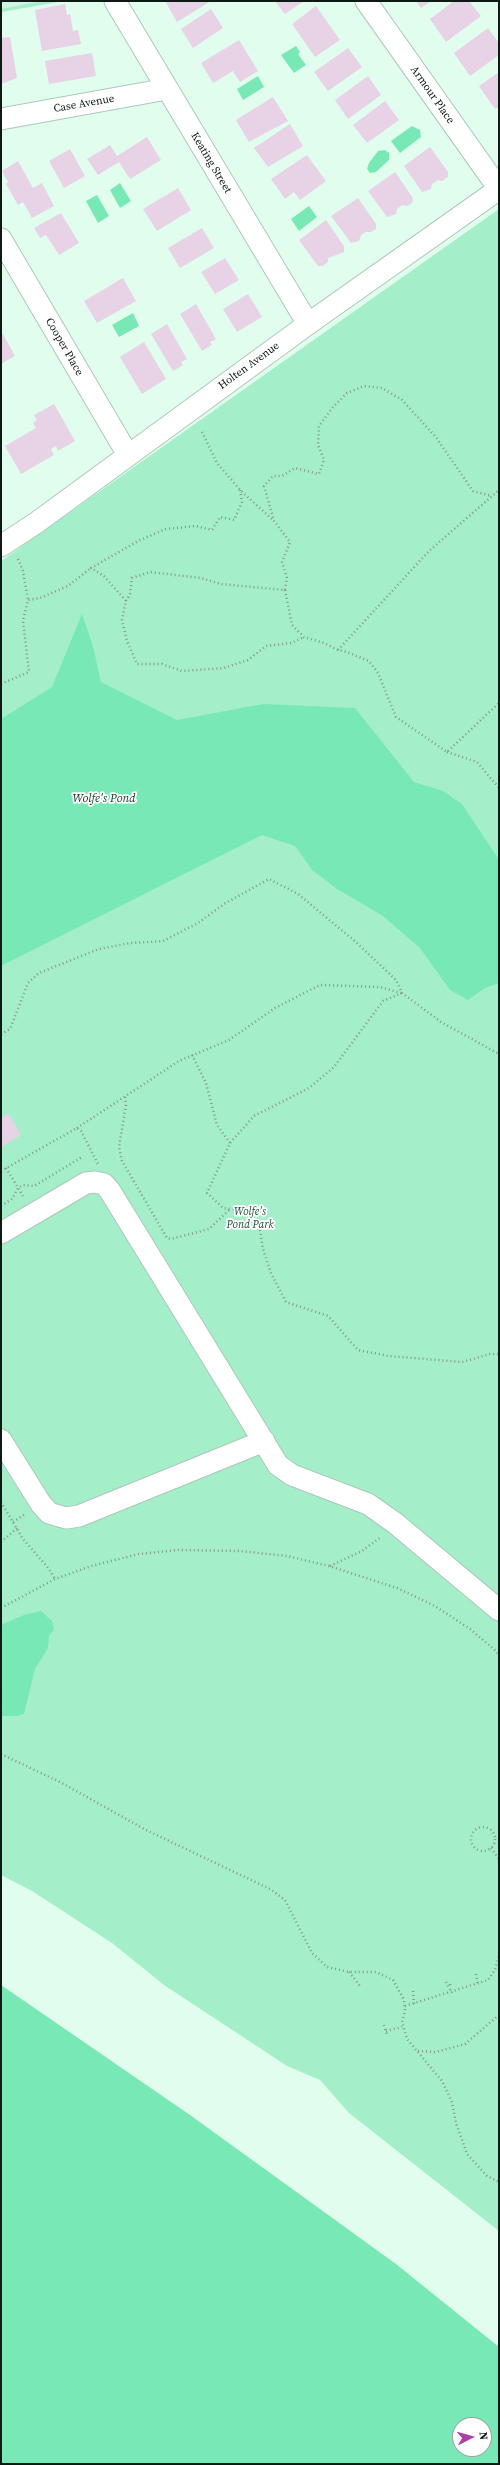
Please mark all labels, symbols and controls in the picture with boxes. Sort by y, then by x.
street label: Armour Place [407,64,457,126]
street label: Case Avenue [53,92,115,116]
street label: Keating Street [188,130,234,196]
street label: Cooper Place [42,316,86,378]
street label: Holten Avenue [216,339,282,393]
water label: Wolfe's Pond [72,792,136,806]
park label: Wolfe's Pond Park [226,1205,274,1231]
north arrow [452,2417,492,2457]
text: N [476,2431,491,2441]

